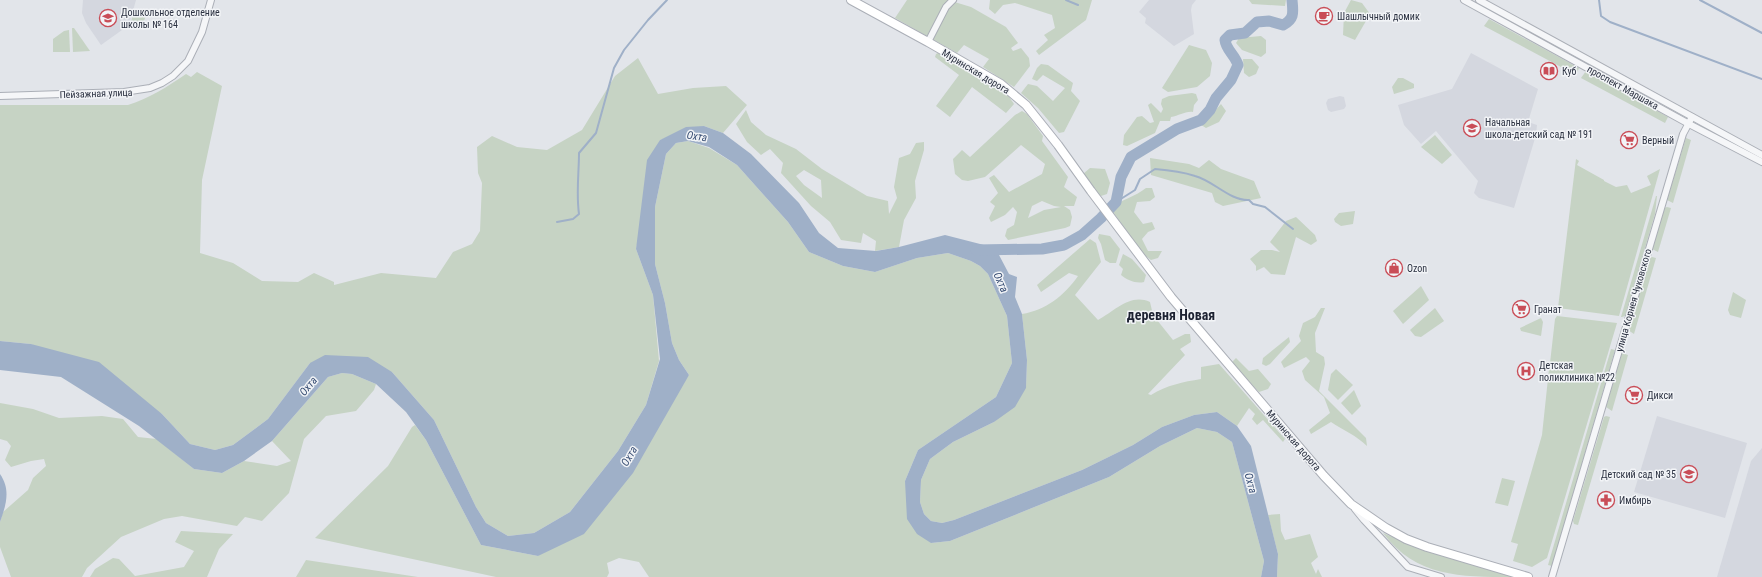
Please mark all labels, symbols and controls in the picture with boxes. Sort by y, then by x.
cafe icon: Шашлычный домик [1314,6,1334,26]
place label: Дошкольное отделение школы № 164 [121,7,220,30]
school or university icon: Дошкольное отделение школы № 164 [98,8,118,28]
place label: Шашлычный домик [1337,11,1420,22]
street label: Муринская дорога [940,47,1012,96]
library icon: Куб [1539,61,1559,81]
street label: проспект Маршака [1585,63,1660,112]
place label: Куб [1562,66,1577,77]
street label: Пейзажная улица [59,87,133,100]
place label: Начальная школа-детский сад № 191 [1485,117,1593,140]
school or university icon: Начальная школа-детский сад № 191 [1462,118,1482,138]
water label: Охта [686,129,708,144]
supermarket icon: Верный [1619,130,1639,150]
place label: Верный [1642,135,1674,146]
street label: улица Корнея Чуковского [1613,247,1653,353]
shop icon: Ozon [1384,258,1404,278]
place label: Ozon [1407,263,1427,274]
water label: Охта [990,270,1011,294]
supermarket icon: Гранат [1511,299,1531,319]
place label: Гранат [1534,304,1562,315]
district label: деревня Новая [1127,307,1215,323]
place label: Детская поликлиника №22 [1539,360,1615,383]
hospital icon: Детская поликлиника №22 [1516,361,1536,381]
water label: Охта [297,374,320,398]
supermarket icon: Дикси [1624,385,1644,405]
place label: Дикси [1647,390,1673,401]
street label: Муринская дорога [1264,408,1323,473]
water label: Охта [619,444,640,468]
school or university icon: Детский сад № 35 [1679,464,1699,484]
place label: Детский сад № 35 [1601,469,1676,480]
water label: Охта [1242,471,1259,495]
pharmacy icon: Имбирь [1596,490,1616,510]
place label: Имбирь [1619,495,1651,506]

